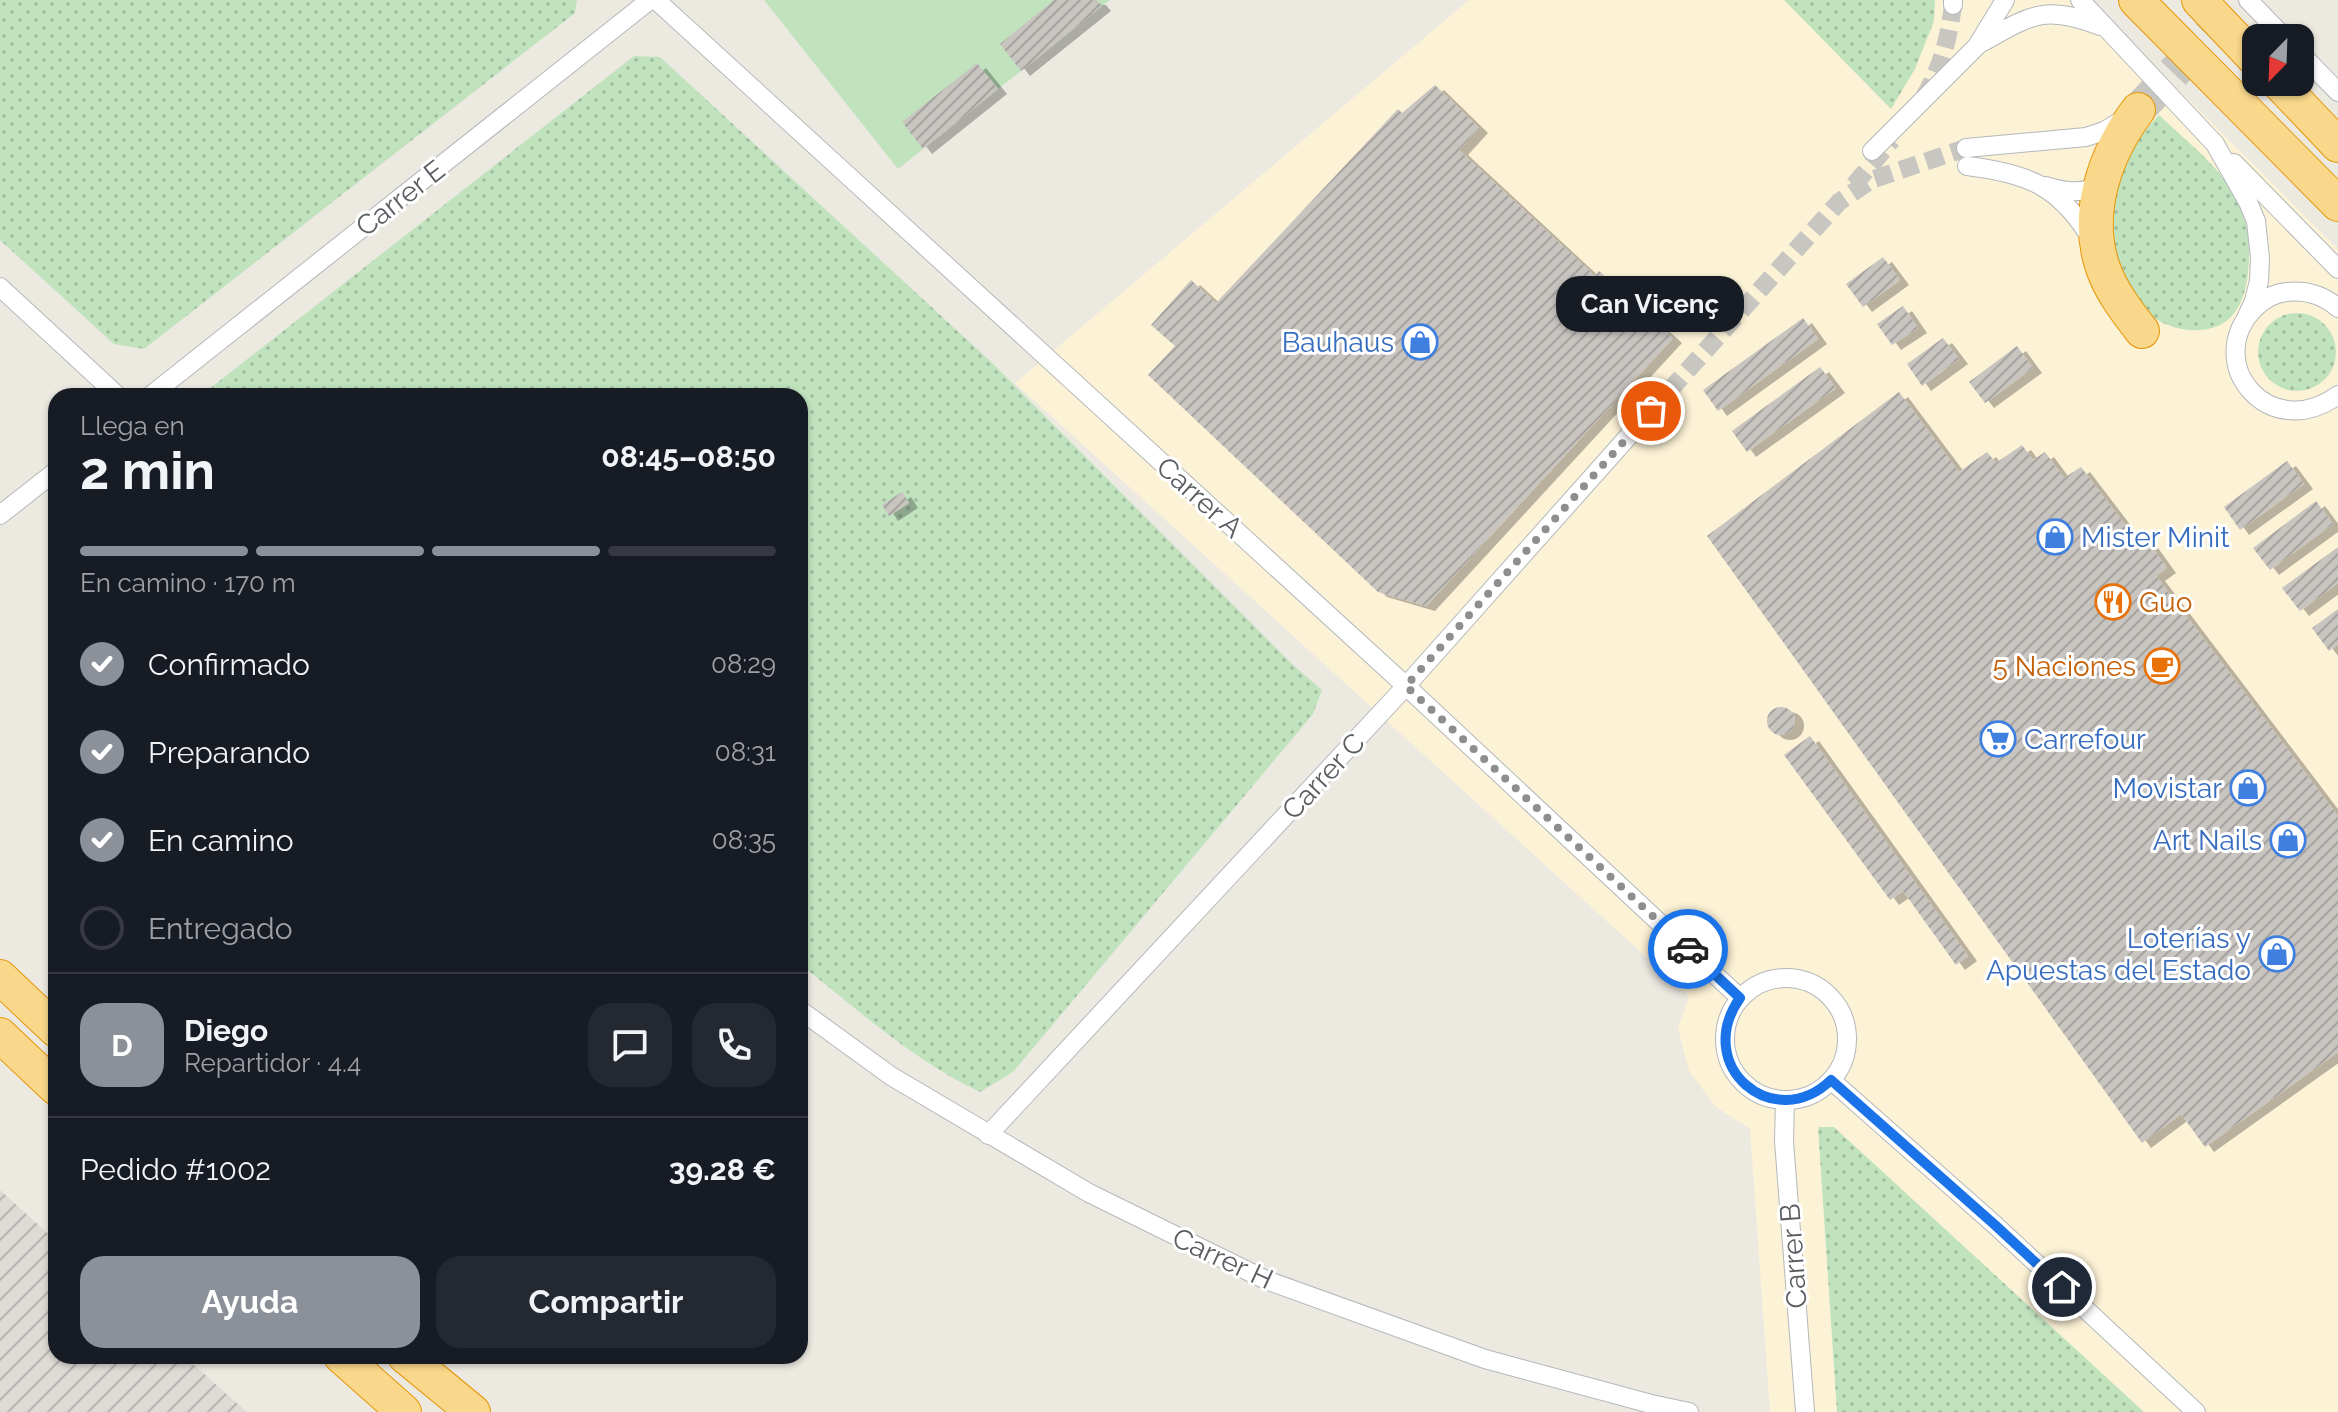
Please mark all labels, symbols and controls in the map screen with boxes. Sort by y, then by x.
north arrow [2242,24,2314,96]
map controls [2242,24,2314,96]
street label: Carrer E [349,154,451,243]
callout: Can Vicenç [1557,275,1745,331]
text: Can Vicenç [1581,289,1719,319]
shop icon: Bauhaus [1401,323,1439,361]
place label: Bauhaus [1282,326,1394,359]
pin [1617,377,1685,445]
icon: bag [1629,389,1673,433]
text: Llega en [80,411,185,441]
text: 08:45–08:50 [601,439,776,474]
text: 2 min [80,440,215,501]
street label: Carrer A [1150,450,1250,545]
shop icon: Mister Minit [2036,518,2074,556]
place label: Mister Minit [2081,521,2230,554]
text: En camino · 170 m [80,568,296,598]
restaurant icon: Guo [2094,583,2132,621]
place label: Guo [2139,586,2192,619]
icon: check [80,642,124,686]
text: Confirmado [148,647,310,682]
cafe icon: 5 Naciones [2143,647,2181,685]
text: 08:29 [711,649,776,679]
place label: 5 Naciones [1992,650,2136,683]
supermarket icon: Carrefour [1979,720,2017,758]
place label: Carrefour [2024,723,2146,756]
street label: Carrer C [1275,726,1371,826]
icon: check [80,730,124,774]
text: Preparando [148,735,310,770]
text: 08:31 [715,737,776,767]
shop icon: Movistar [2229,769,2267,807]
place label: Movistar [2113,772,2222,805]
icon: check [80,818,124,862]
shop icon: Art Nails [2269,821,2307,859]
text: En camino [148,823,294,858]
place label: Art Nails [2153,824,2262,857]
text: 08:35 [712,825,776,855]
courier [1648,909,1728,989]
text: Entregado [148,911,293,946]
place label: Loterías y Apuestas del Estado [1986,922,2251,987]
icon: car [1666,927,1710,971]
shop icon: Loterías y Apuestas del Estado [2258,935,2296,973]
button: chat [588,1003,672,1087]
button: phone [692,1003,776,1087]
text: Diego [184,1013,268,1048]
text: D [111,1028,133,1063]
text: Repartidor · 4.4 [184,1048,361,1078]
text: Pedido #1002 [80,1152,271,1187]
text: 39.28 € [669,1152,776,1187]
street label: Carrer B [1773,1202,1814,1310]
street label: Carrer H [1167,1221,1278,1296]
pin [2028,1253,2096,1321]
button: Ayuda [80,1256,420,1348]
button: Compartir [436,1256,776,1348]
icon: home [2040,1265,2084,1309]

